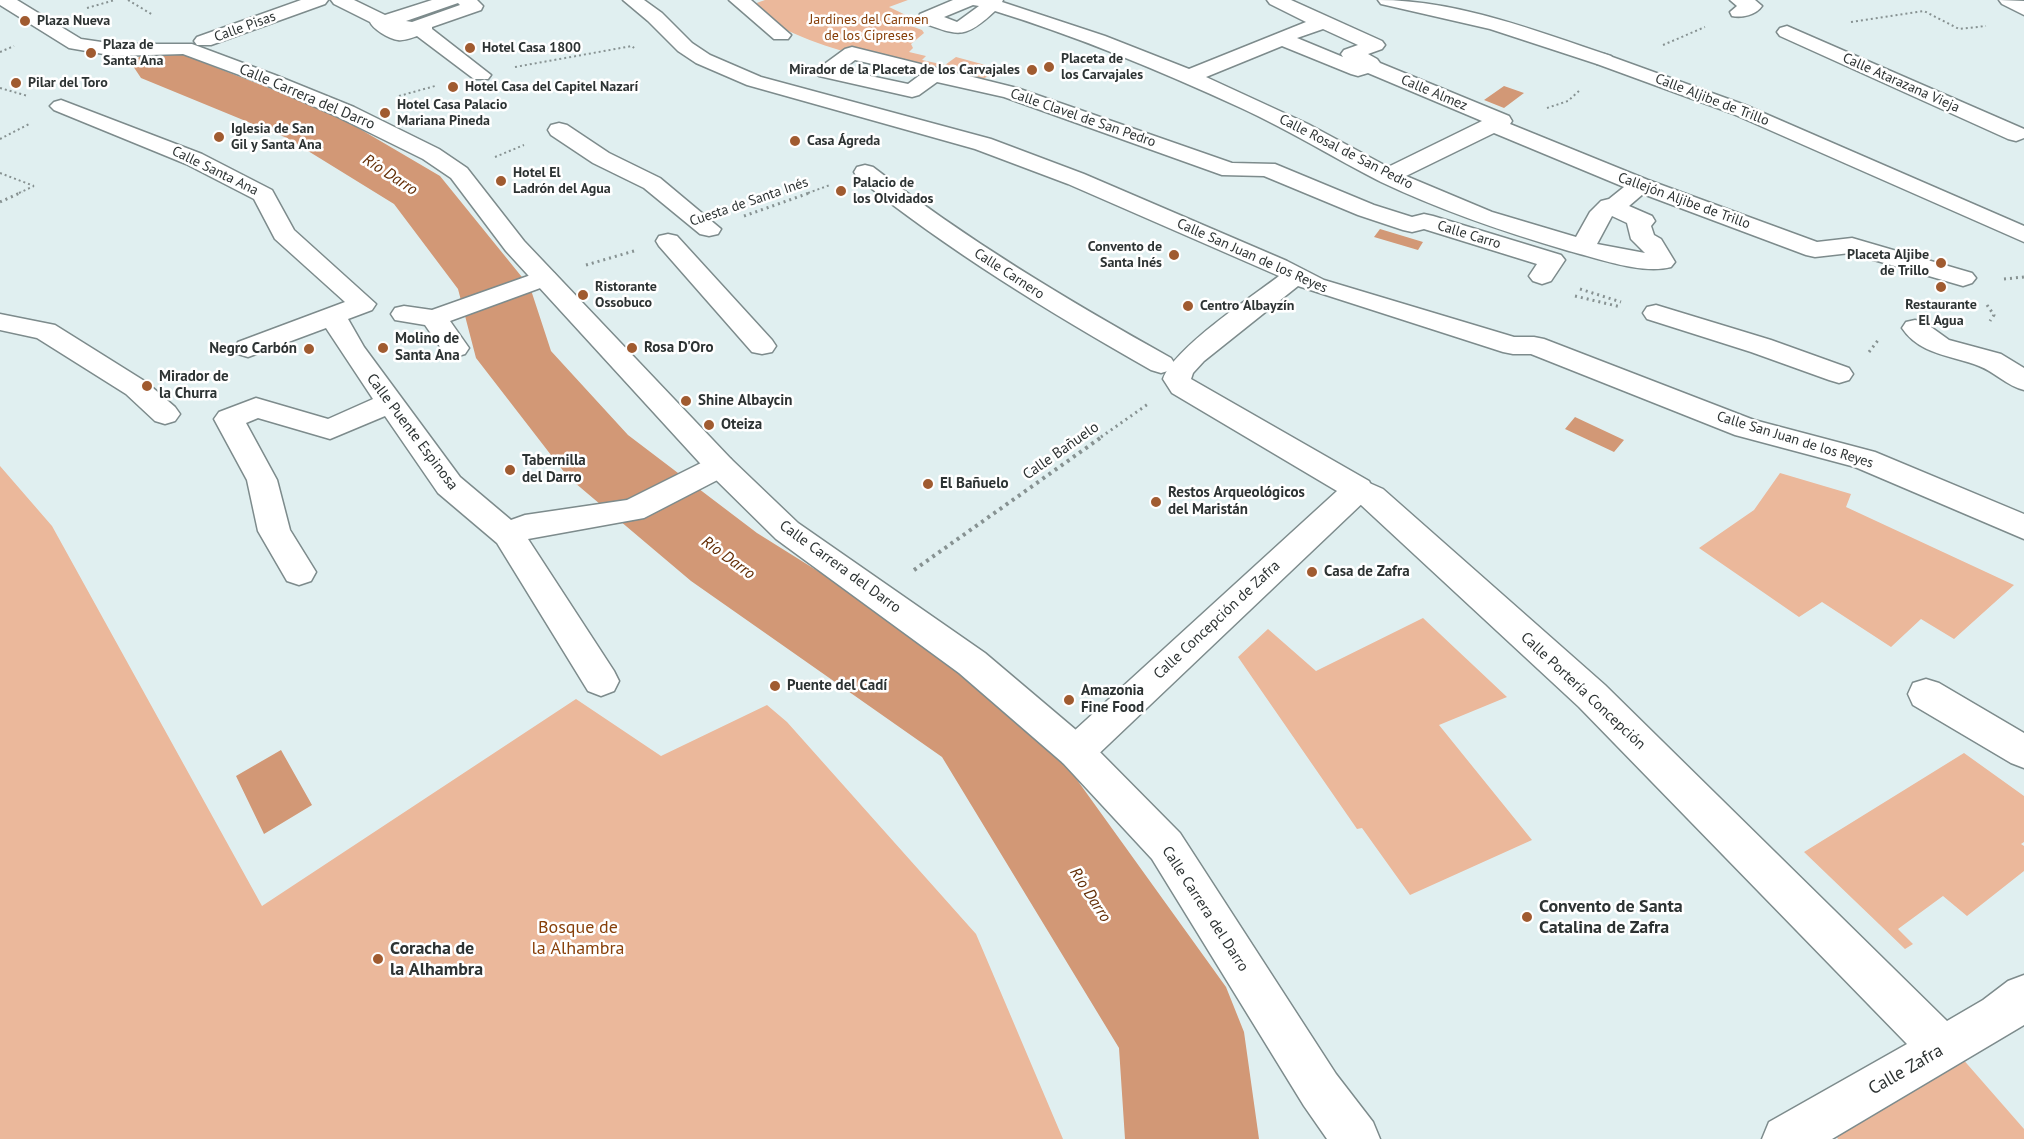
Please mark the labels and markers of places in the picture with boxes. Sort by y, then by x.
place label: Plaza Nueva [37,13,110,29]
marker: Plaza Nueva [18,14,32,28]
place label: Plaza de Santa Ana [103,37,163,70]
place label: Hotel Casa 1800 [482,40,581,56]
marker: Hotel Casa 1800 [463,41,477,55]
marker: Plaza de Santa Ana [84,46,98,60]
place label: Placeta de los Carvajales [1061,51,1143,84]
marker: Placeta de los Carvajales [1042,60,1056,74]
place label: Mirador de la Placeta de los Carvajales [789,62,1020,78]
marker: Mirador de la Placeta de los Carvajales [1025,63,1039,77]
place label: Pilar del Toro [28,75,108,91]
marker: Pilar del Toro [9,76,23,90]
place label: Hotel Casa del Capitel Nazarí [465,79,638,95]
marker: Hotel Casa del Capitel Nazarí [446,80,460,94]
place label: Hotel Casa Palacio Mariana Pineda [397,97,507,130]
marker: Hotel Casa Palacio Mariana Pineda [378,106,392,120]
place label: Iglesia de San Gil y Santa Ana [231,121,322,154]
marker: Iglesia de San Gil y Santa Ana [212,130,226,144]
place label: Casa Ágreda [807,133,880,149]
marker: Casa Ágreda [788,134,802,148]
place label: Hotel El Ladrón del Agua [513,165,611,198]
marker: Hotel El Ladrón del Agua [494,174,508,188]
place label: Palacio de los Olvidados [853,175,933,208]
marker: Palacio de los Olvidados [834,184,848,198]
place label: Convento de Santa Inés [1088,239,1162,272]
place label: Placeta Aljibe de Trillo [1847,247,1929,280]
marker: Convento de Santa Inés [1167,248,1181,262]
marker: Placeta Aljibe de Trillo [1934,256,1948,270]
place label: Ristorante Ossobuco [595,279,657,312]
marker: Restaurante El Agua [1934,280,1948,294]
marker: Ristorante Ossobuco [576,288,590,302]
place label: Restaurante El Agua [1905,297,1977,330]
place label: Centro Albayzín [1200,298,1294,314]
marker: Centro Albayzín [1181,299,1195,313]
place label: Molino de Santa Ana [395,330,460,365]
place label: Rosa D'Oro [644,339,714,357]
place label: Negro Carbón [209,340,297,358]
marker: Molino de Santa Ana [376,341,390,355]
marker: Rosa D'Oro [625,341,639,355]
marker: Negro Carbón [302,342,316,356]
place label: Mirador de la Churra [159,368,229,403]
marker: Mirador de la Churra [140,379,154,393]
place label: Shine Albaycin [698,392,792,410]
marker: Shine Albaycin [679,394,693,408]
place label: Oteiza [721,416,762,434]
marker: Oteiza [702,418,716,432]
place label: Tabernilla del Darro [522,452,586,487]
marker: Tabernilla del Darro [503,463,517,477]
place label: El Bañuelo [940,475,1009,493]
marker: El Bañuelo [921,477,935,491]
place label: Restos Arqueológicos del Maristán [1168,484,1305,519]
marker: Restos Arqueológicos del Maristán [1149,495,1163,509]
place label: Casa de Zafra [1324,563,1410,581]
marker: Casa de Zafra [1305,565,1319,579]
place label: Puente del Cadí [787,677,887,695]
marker: Puente del Cadí [768,679,782,693]
place label: Amazonia Fine Food [1081,682,1144,717]
marker: Amazonia Fine Food [1062,693,1076,707]
place label: Convento de Santa Catalina de Zafra [1539,896,1683,938]
marker: Convento de Santa Catalina de Zafra [1520,910,1534,924]
place label: Coracha de la Alhambra [390,938,483,980]
marker: Coracha de la Alhambra [371,952,385,966]

